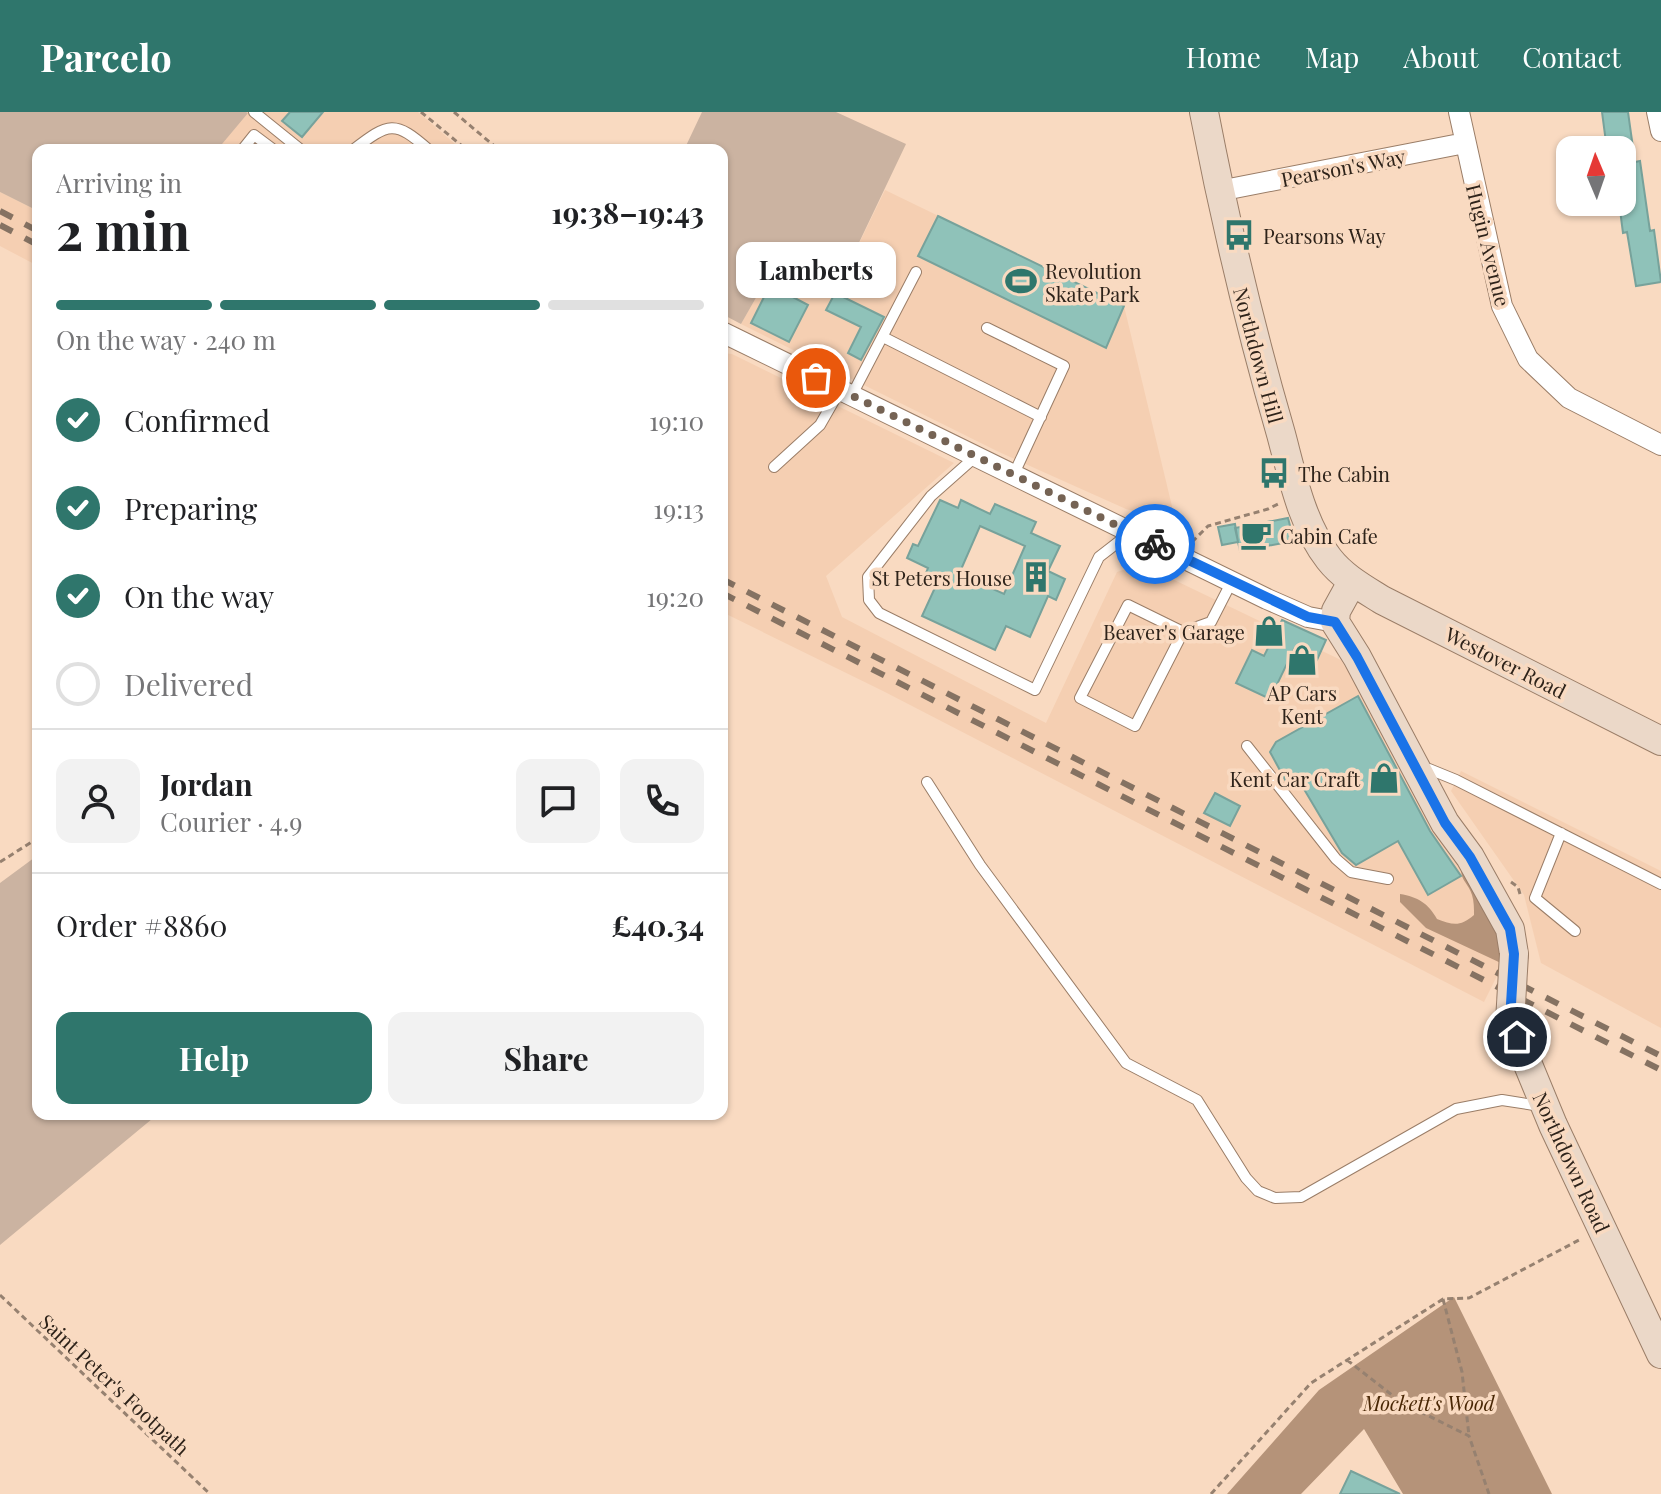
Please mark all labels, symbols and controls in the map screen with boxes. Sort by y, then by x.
text: Parcelo [40,31,172,82]
text: Home [1186,38,1261,75]
text: Map [1305,38,1359,75]
text: About [1403,38,1478,75]
text: Contact [1522,38,1621,75]
north arrow [1556,136,1636,216]
map controls [1556,136,1636,216]
street label: Pearson's Way [1279,142,1407,192]
text: Arriving in [56,165,182,200]
street label: Hugin Avenue [1461,181,1517,309]
text: 19:38–19:43 [551,192,704,232]
text: 2 min [56,195,190,264]
bus stop icon: Pearsons Way [1222,218,1256,252]
place label: Pearsons Way [1263,222,1386,249]
callout: Lamberts [736,242,896,298]
text: Lamberts [759,252,873,287]
place label: Revolution Skate Park [1045,257,1142,307]
sports icon: Revolution Skate Park [1004,264,1038,298]
street label: Northdown Hill [1228,284,1290,426]
text: On the way · 240 m [56,322,276,357]
pin [782,344,850,412]
icon: bag [794,356,838,400]
icon: check [56,398,100,442]
text: Confirmed [124,400,270,440]
text: 19:10 [649,403,704,438]
bus stop icon: The Cabin [1257,456,1291,490]
place label: The Cabin [1298,460,1390,487]
icon: check [56,486,100,530]
text: Preparing [124,488,257,528]
text: 19:13 [653,491,704,526]
courier [1115,504,1195,584]
cafe icon: Cabin Cafe [1239,518,1273,552]
icon: bike [1133,522,1177,566]
place label: Cabin Cafe [1280,522,1378,549]
building icon: St Peters House [1019,560,1053,594]
place label: St Peters House [871,564,1012,591]
icon: check [56,574,100,618]
text: On the way [124,576,274,616]
text: 19:20 [646,579,704,614]
shop icon: Beaver's Garage [1252,614,1286,648]
place label: Beaver's Garage [1103,618,1245,645]
street label: Westover Road [1440,619,1571,704]
shop icon: AP Cars Kent [1285,643,1319,677]
text: Delivered [124,664,253,704]
place label: AP Cars Kent [1266,679,1337,729]
button: person [56,759,140,843]
button: chat [516,759,600,843]
button: phone [620,759,704,843]
shop icon: Kent Car Craft [1367,761,1401,795]
text: Jordan [160,764,253,804]
place label: Kent Car Craft [1230,765,1361,792]
text: Courier · 4.9 [160,804,302,839]
text: Order #8860 [56,905,228,945]
text: £40.34 [611,905,704,945]
pin [1483,1003,1551,1071]
button: Help [56,1012,372,1104]
button: Share [388,1012,704,1104]
icon: home [1495,1015,1539,1059]
street label: Northdown Road [1527,1087,1617,1237]
street label: Saint Peter's Footpath [34,1307,196,1461]
park label: Mockett's Wood [1362,1389,1496,1416]

